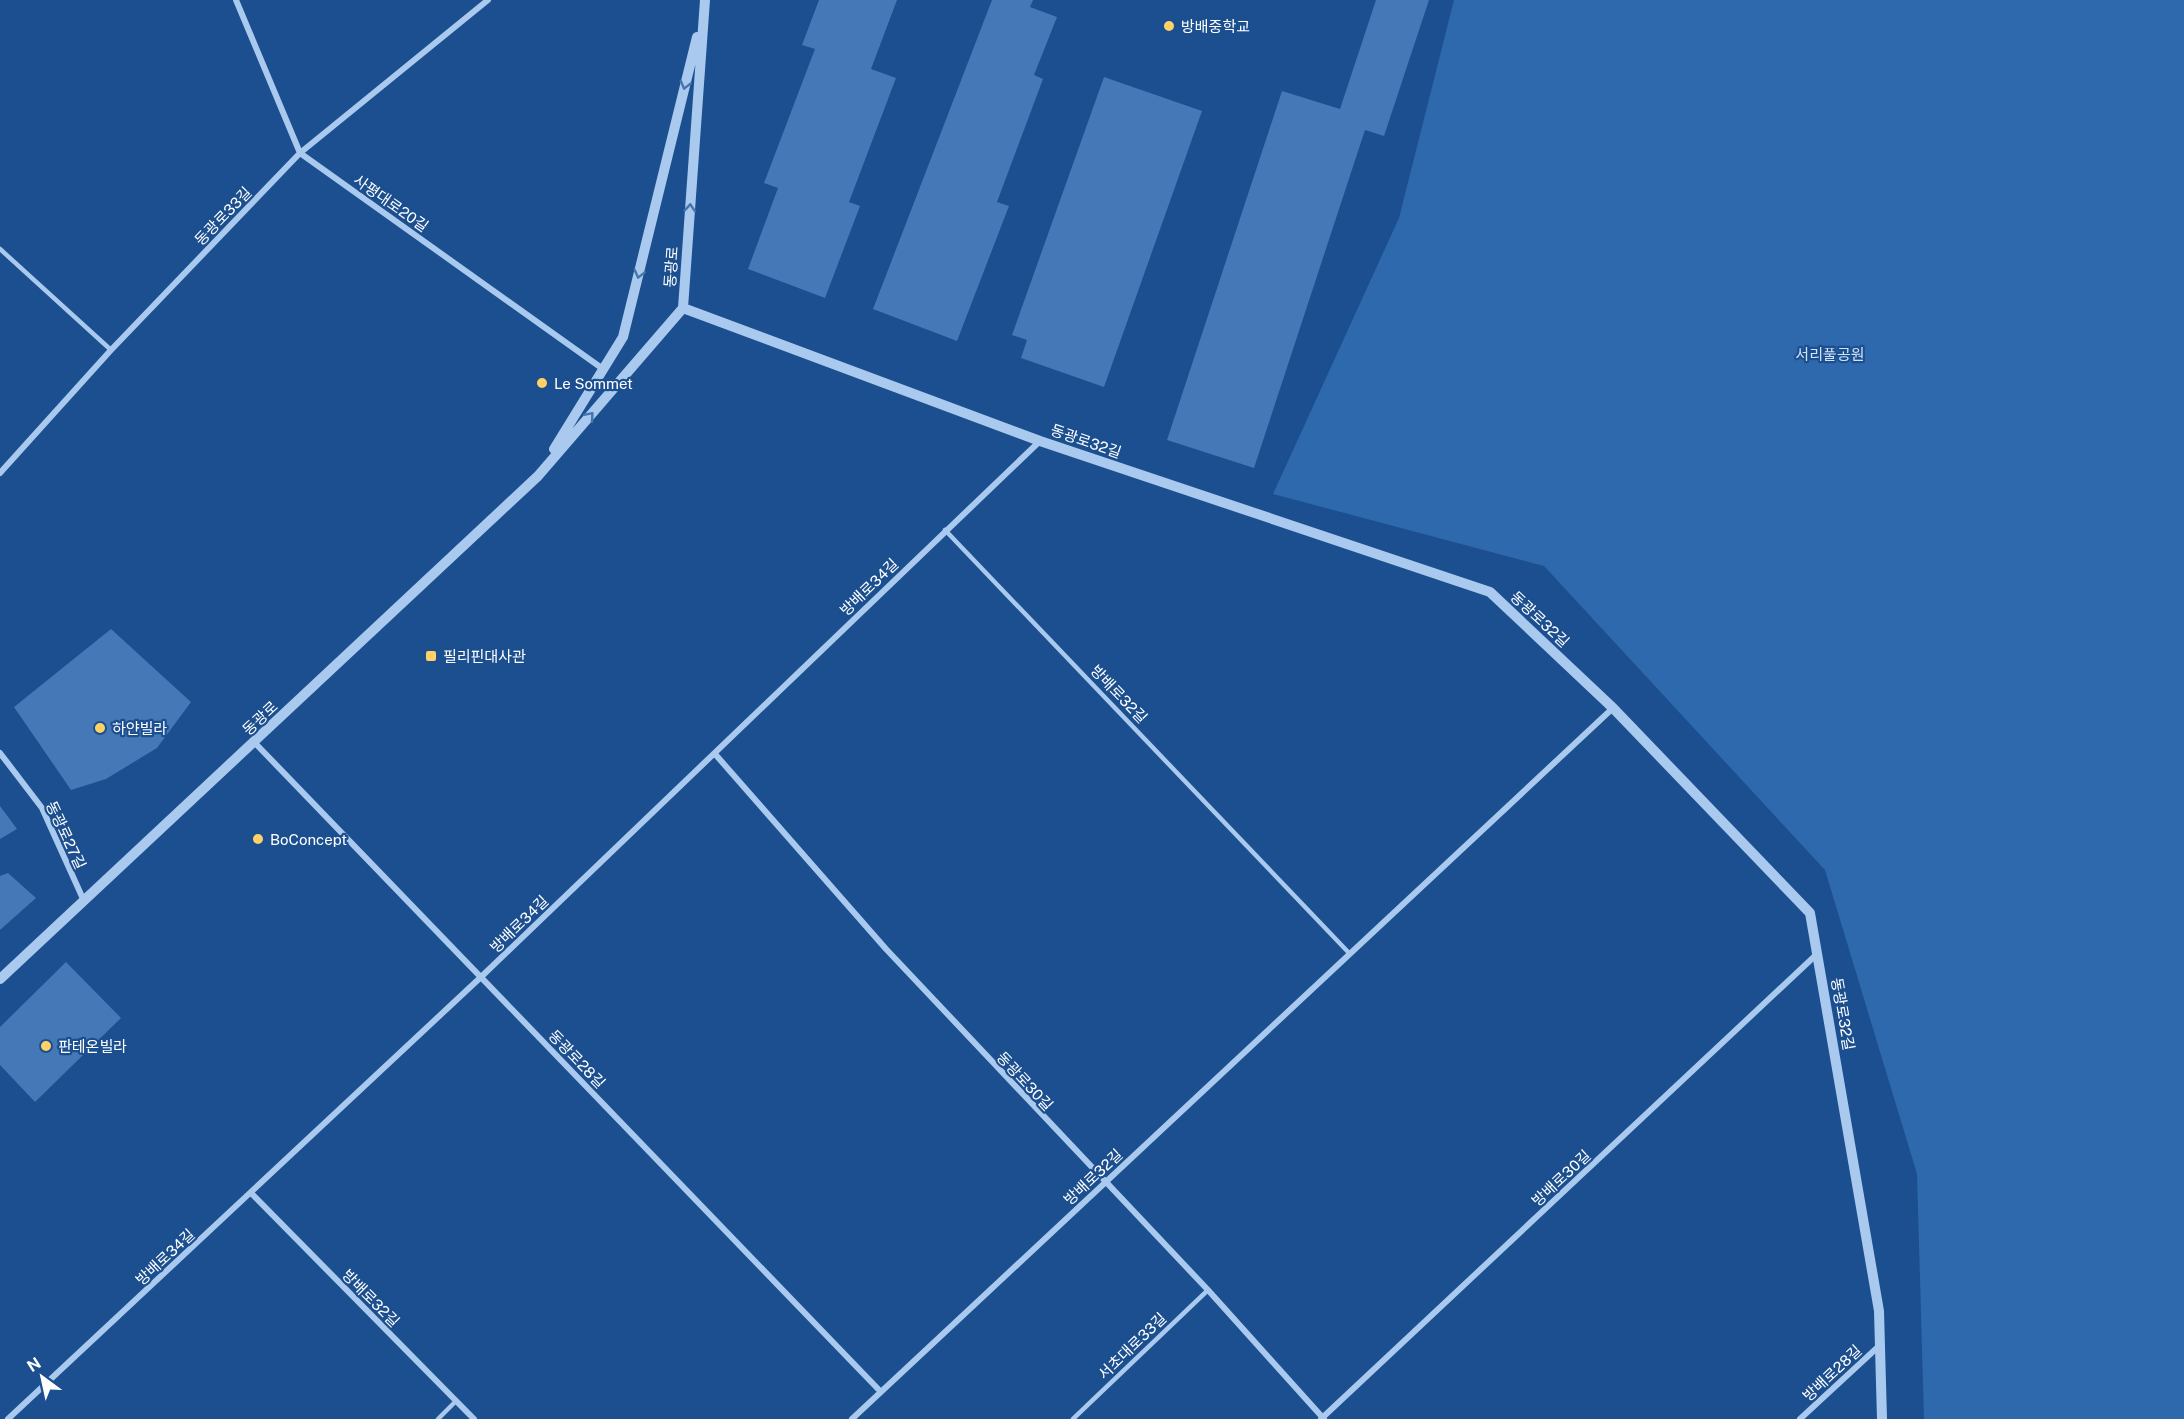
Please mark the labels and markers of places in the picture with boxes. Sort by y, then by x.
place label: 방배중학교 [1181,18,1250,35]
marker: 방배중학교 [1162,19,1176,33]
place label: Le Sommet [554,375,633,392]
marker: Le Sommet [535,376,549,390]
place label: 필리핀대사관 [443,648,526,665]
marker: 필리핀대사관 [424,649,438,663]
place label: 하얀빌라 [112,720,167,737]
marker: 하얀빌라 [93,721,107,735]
place label: BoConcept [270,831,347,848]
marker: BoConcept [251,832,265,846]
place label: 판테온빌라 [58,1038,127,1055]
marker: 판테온빌라 [39,1039,53,1053]

